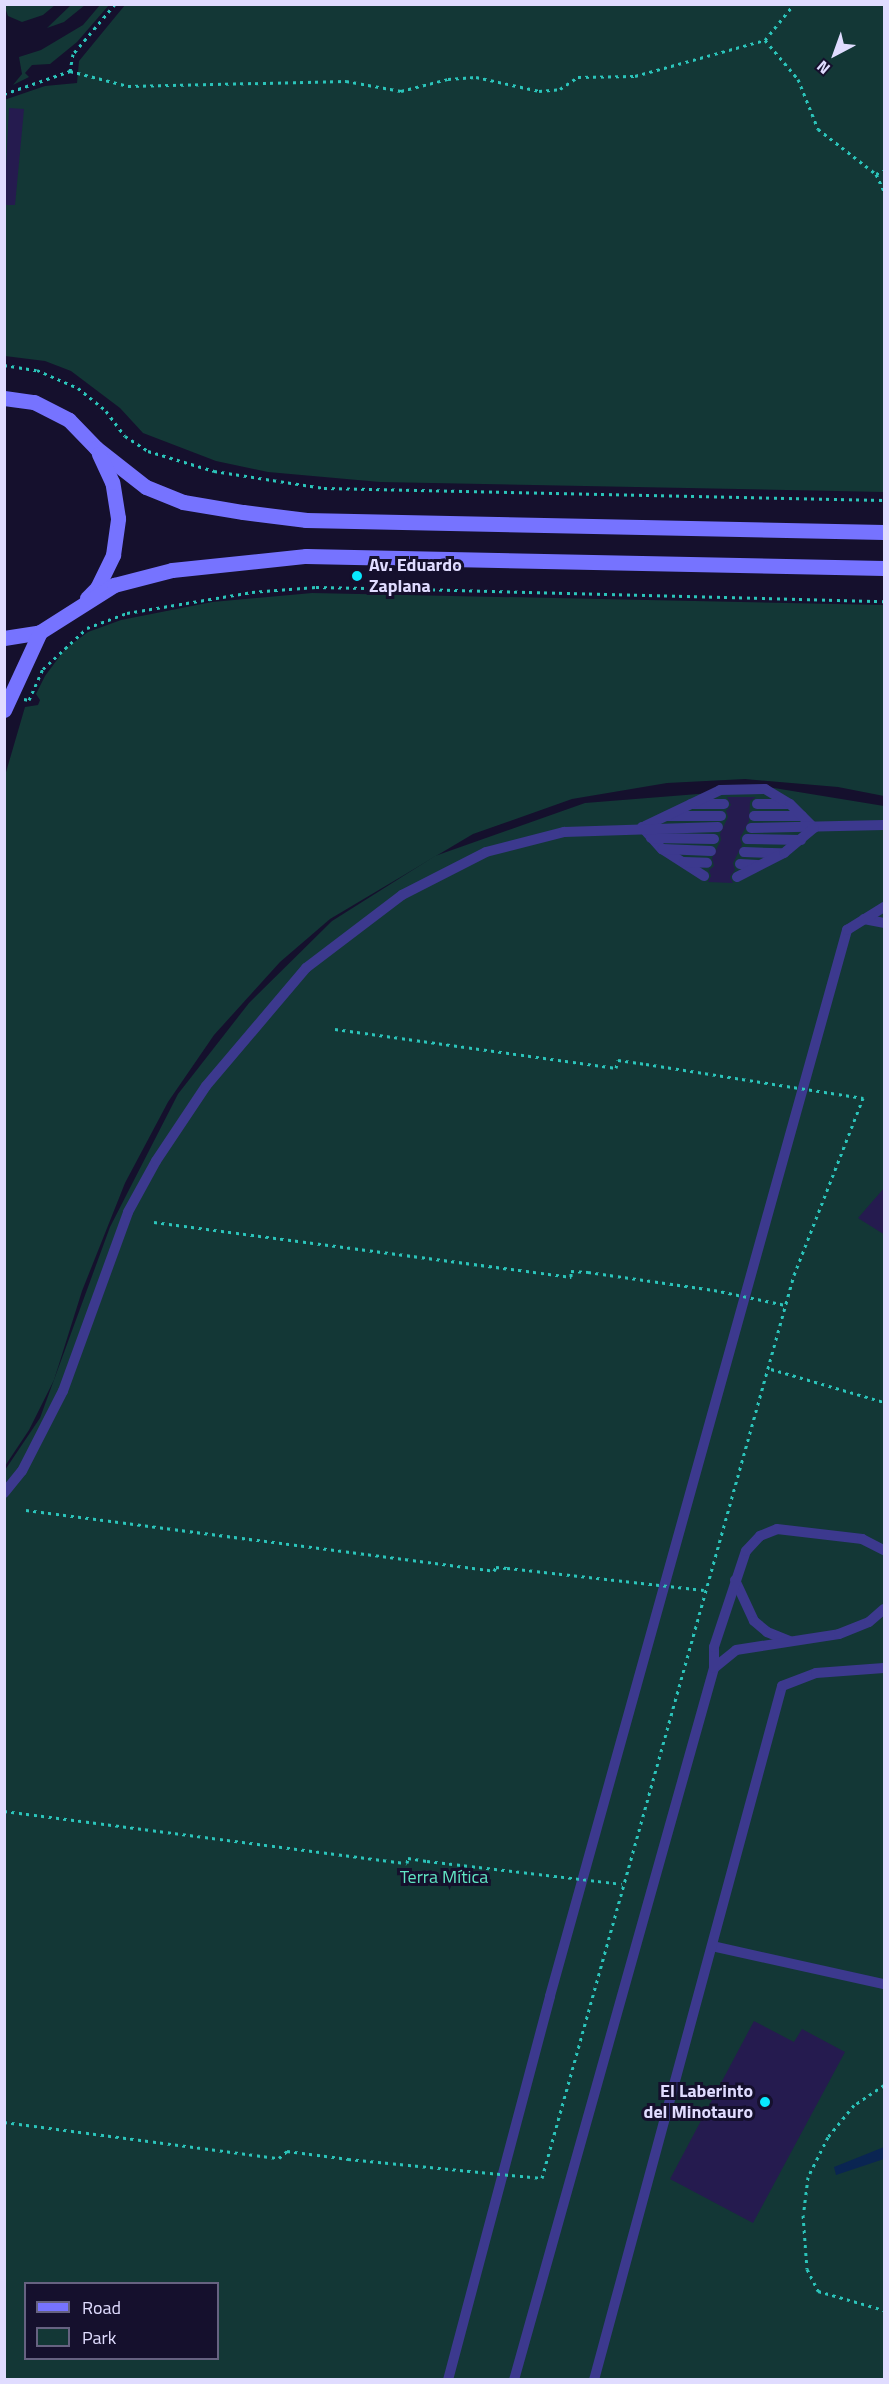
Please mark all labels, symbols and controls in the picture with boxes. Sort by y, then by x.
north arrow [805,24,865,84]
text: N [811,55,835,80]
place label: Av. Eduardo Zaplana [369,555,462,598]
marker: Av. Eduardo Zaplana [350,569,364,583]
park label: Terra Mítica [400,1866,488,1888]
place label: El Laberinto del Minotauro [644,2081,753,2124]
marker: El Laberinto del Minotauro [758,2095,772,2109]
legend [24,2282,219,2360]
text: Road [82,2294,121,2321]
text: Park [82,2324,116,2351]

